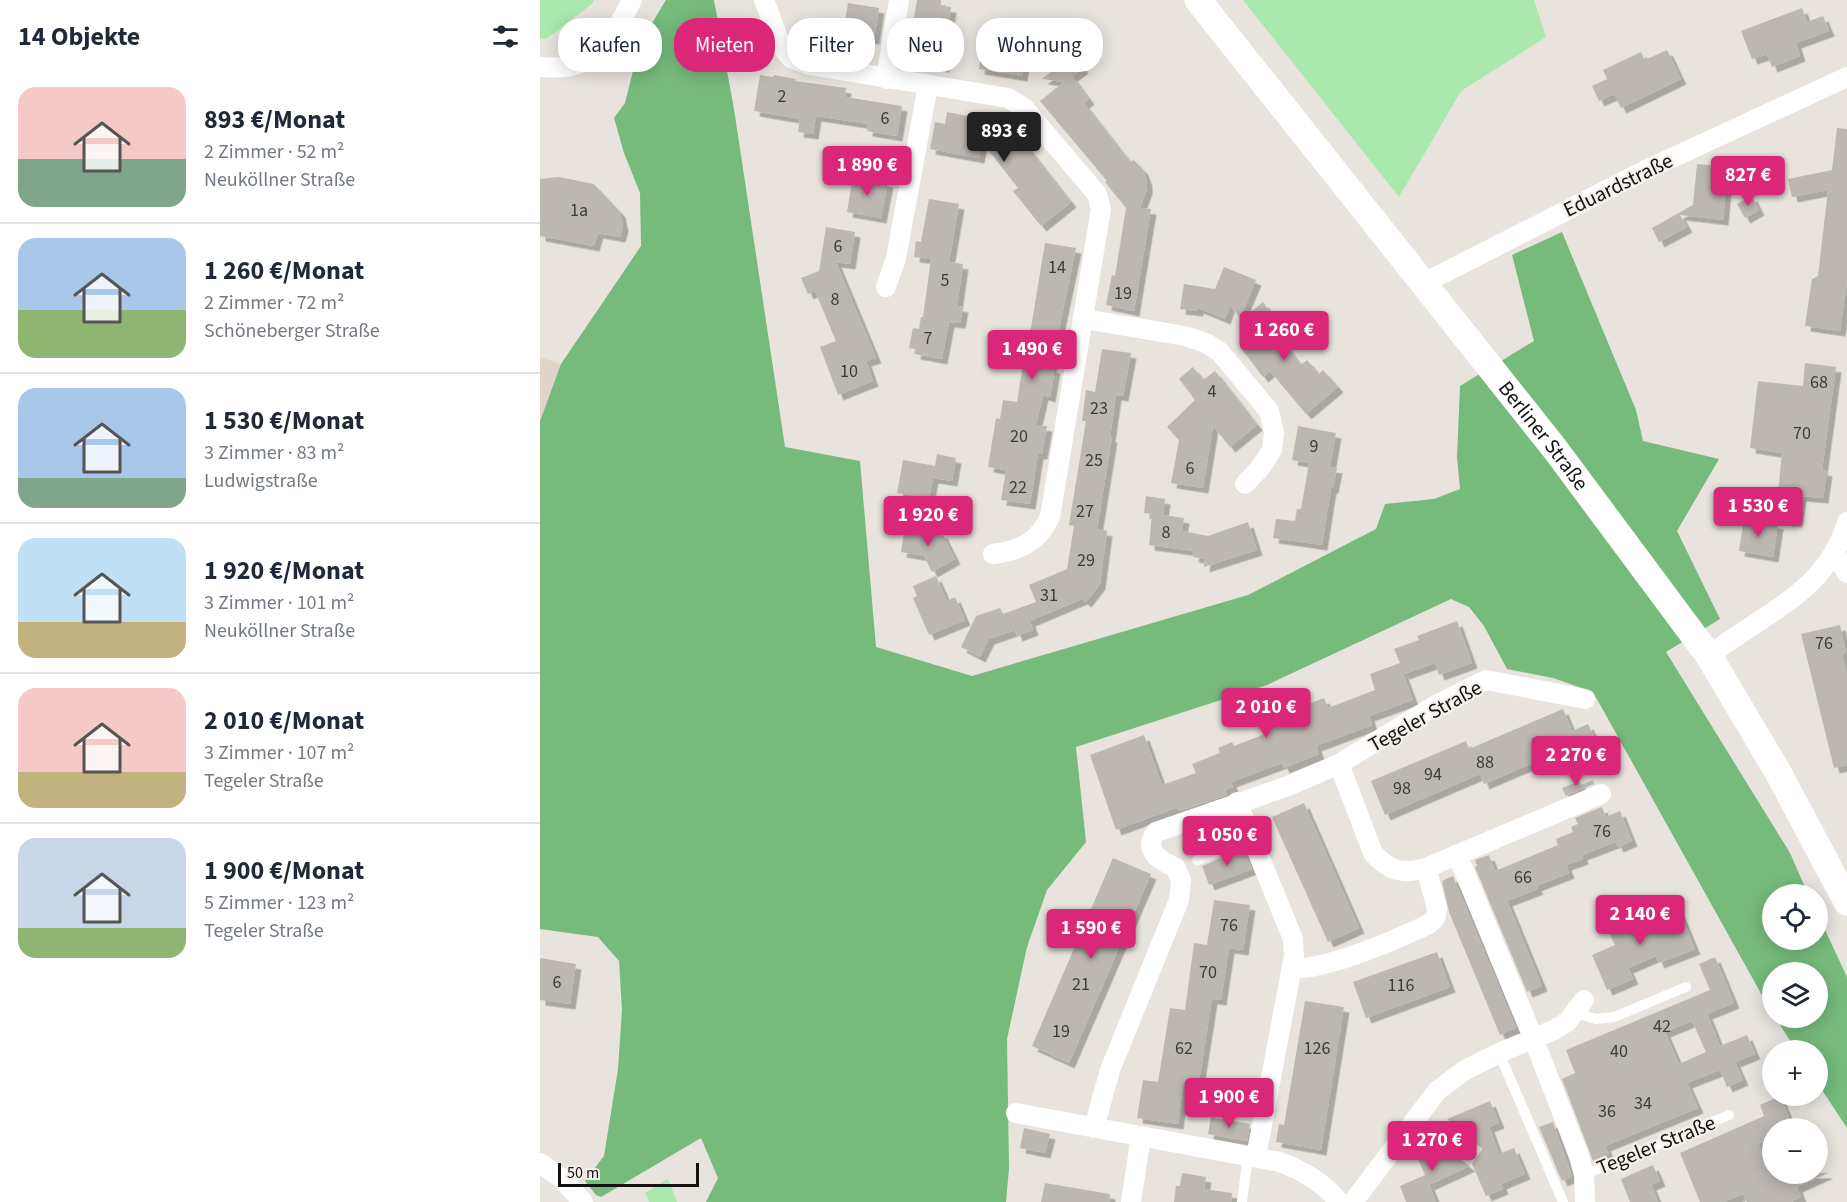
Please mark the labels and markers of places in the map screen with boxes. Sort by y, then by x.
pin: 893 € [962,112,1046,163]
pin: 1 890 € [812,146,922,197]
pin: 827 € [1706,156,1790,207]
pin: 1 260 € [1229,311,1339,362]
pin: 1 490 € [977,330,1087,381]
pin: 1 530 € [1703,487,1813,538]
pin: 1 920 € [873,496,983,547]
pin: 2 010 € [1211,688,1321,739]
pin: 2 270 € [1521,736,1631,787]
pin: 1 050 € [1172,816,1282,867]
pin: 2 140 € [1585,895,1695,946]
pin: 1 590 € [1036,909,1146,960]
pin: 1 900 € [1174,1078,1284,1129]
pin: 1 270 € [1377,1121,1487,1172]

